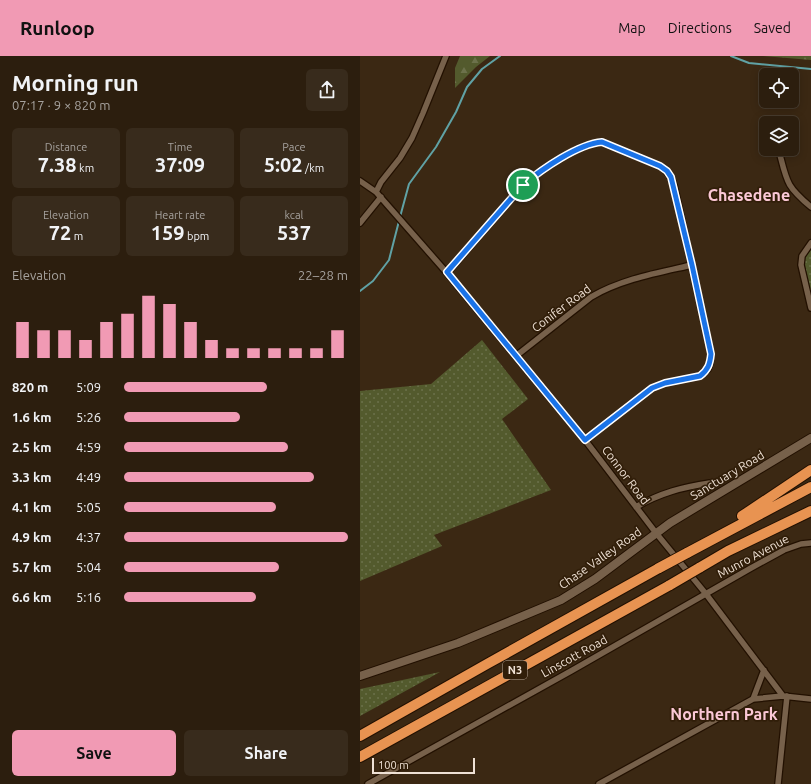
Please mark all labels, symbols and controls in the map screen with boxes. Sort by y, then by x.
text: Runloop [20,17,95,39]
text: Map [618,20,646,36]
text: Directions [668,20,732,36]
text: Saved [754,20,791,36]
map controls [759,68,799,156]
button: locate [759,68,799,108]
button: share [306,69,348,111]
text: Morning run [12,70,139,95]
text: 07:17 · 9 × 820 m [12,98,111,112]
button: layers [759,116,799,156]
text: Distance [45,141,87,153]
text: Time [168,141,192,153]
text: Pace [282,141,306,153]
text: 7.38 [38,153,77,176]
text: 37:09 [155,153,205,176]
text: 5:02 [264,153,303,176]
text: km [77,162,94,174]
text: /km [303,162,324,174]
pin [506,168,540,202]
icon: arrive [512,174,534,196]
district label: Chasedene [708,186,790,204]
text: Elevation [43,209,89,221]
text: Heart rate [155,209,205,221]
text: kcal [285,209,304,221]
text: 72 [49,221,71,244]
text: 159 [151,221,184,244]
text: 537 [277,221,311,244]
text: m [71,230,83,242]
text: bpm [184,230,209,242]
text: Elevation [12,268,66,282]
text: 22–28 m [298,268,348,282]
street label: Conifer Road [529,282,593,334]
text: 820 m [12,380,48,394]
text: 5:09 [76,380,101,394]
text: 1.6 km [12,410,51,424]
text: 5:26 [76,410,101,424]
text: 2.5 km [12,440,51,454]
text: 4:59 [76,440,101,454]
street label: Connor Road [600,443,652,507]
street label: Sanctuary Road [688,448,766,502]
text: 3.3 km [12,470,51,484]
text: 4:49 [76,470,101,484]
text: 4.1 km [12,500,51,514]
text: 5:05 [76,500,101,514]
street label: Chase Valley Road [556,525,644,591]
text: 4.9 km [12,530,51,544]
text: 4:37 [76,530,101,544]
street label: Munro Avenue [715,532,791,580]
text: 5.7 km [12,560,51,574]
text: 5:04 [76,560,101,574]
text: 6.6 km [12,590,51,604]
text: 5:16 [76,590,101,604]
street label: Linscott Road [539,632,609,680]
road number: N3 [503,661,527,679]
district label: Northern Park [670,705,778,723]
button: Save [12,730,176,776]
button: Share [184,730,348,776]
scale bar [372,756,475,775]
text: 100 m [378,759,409,771]

